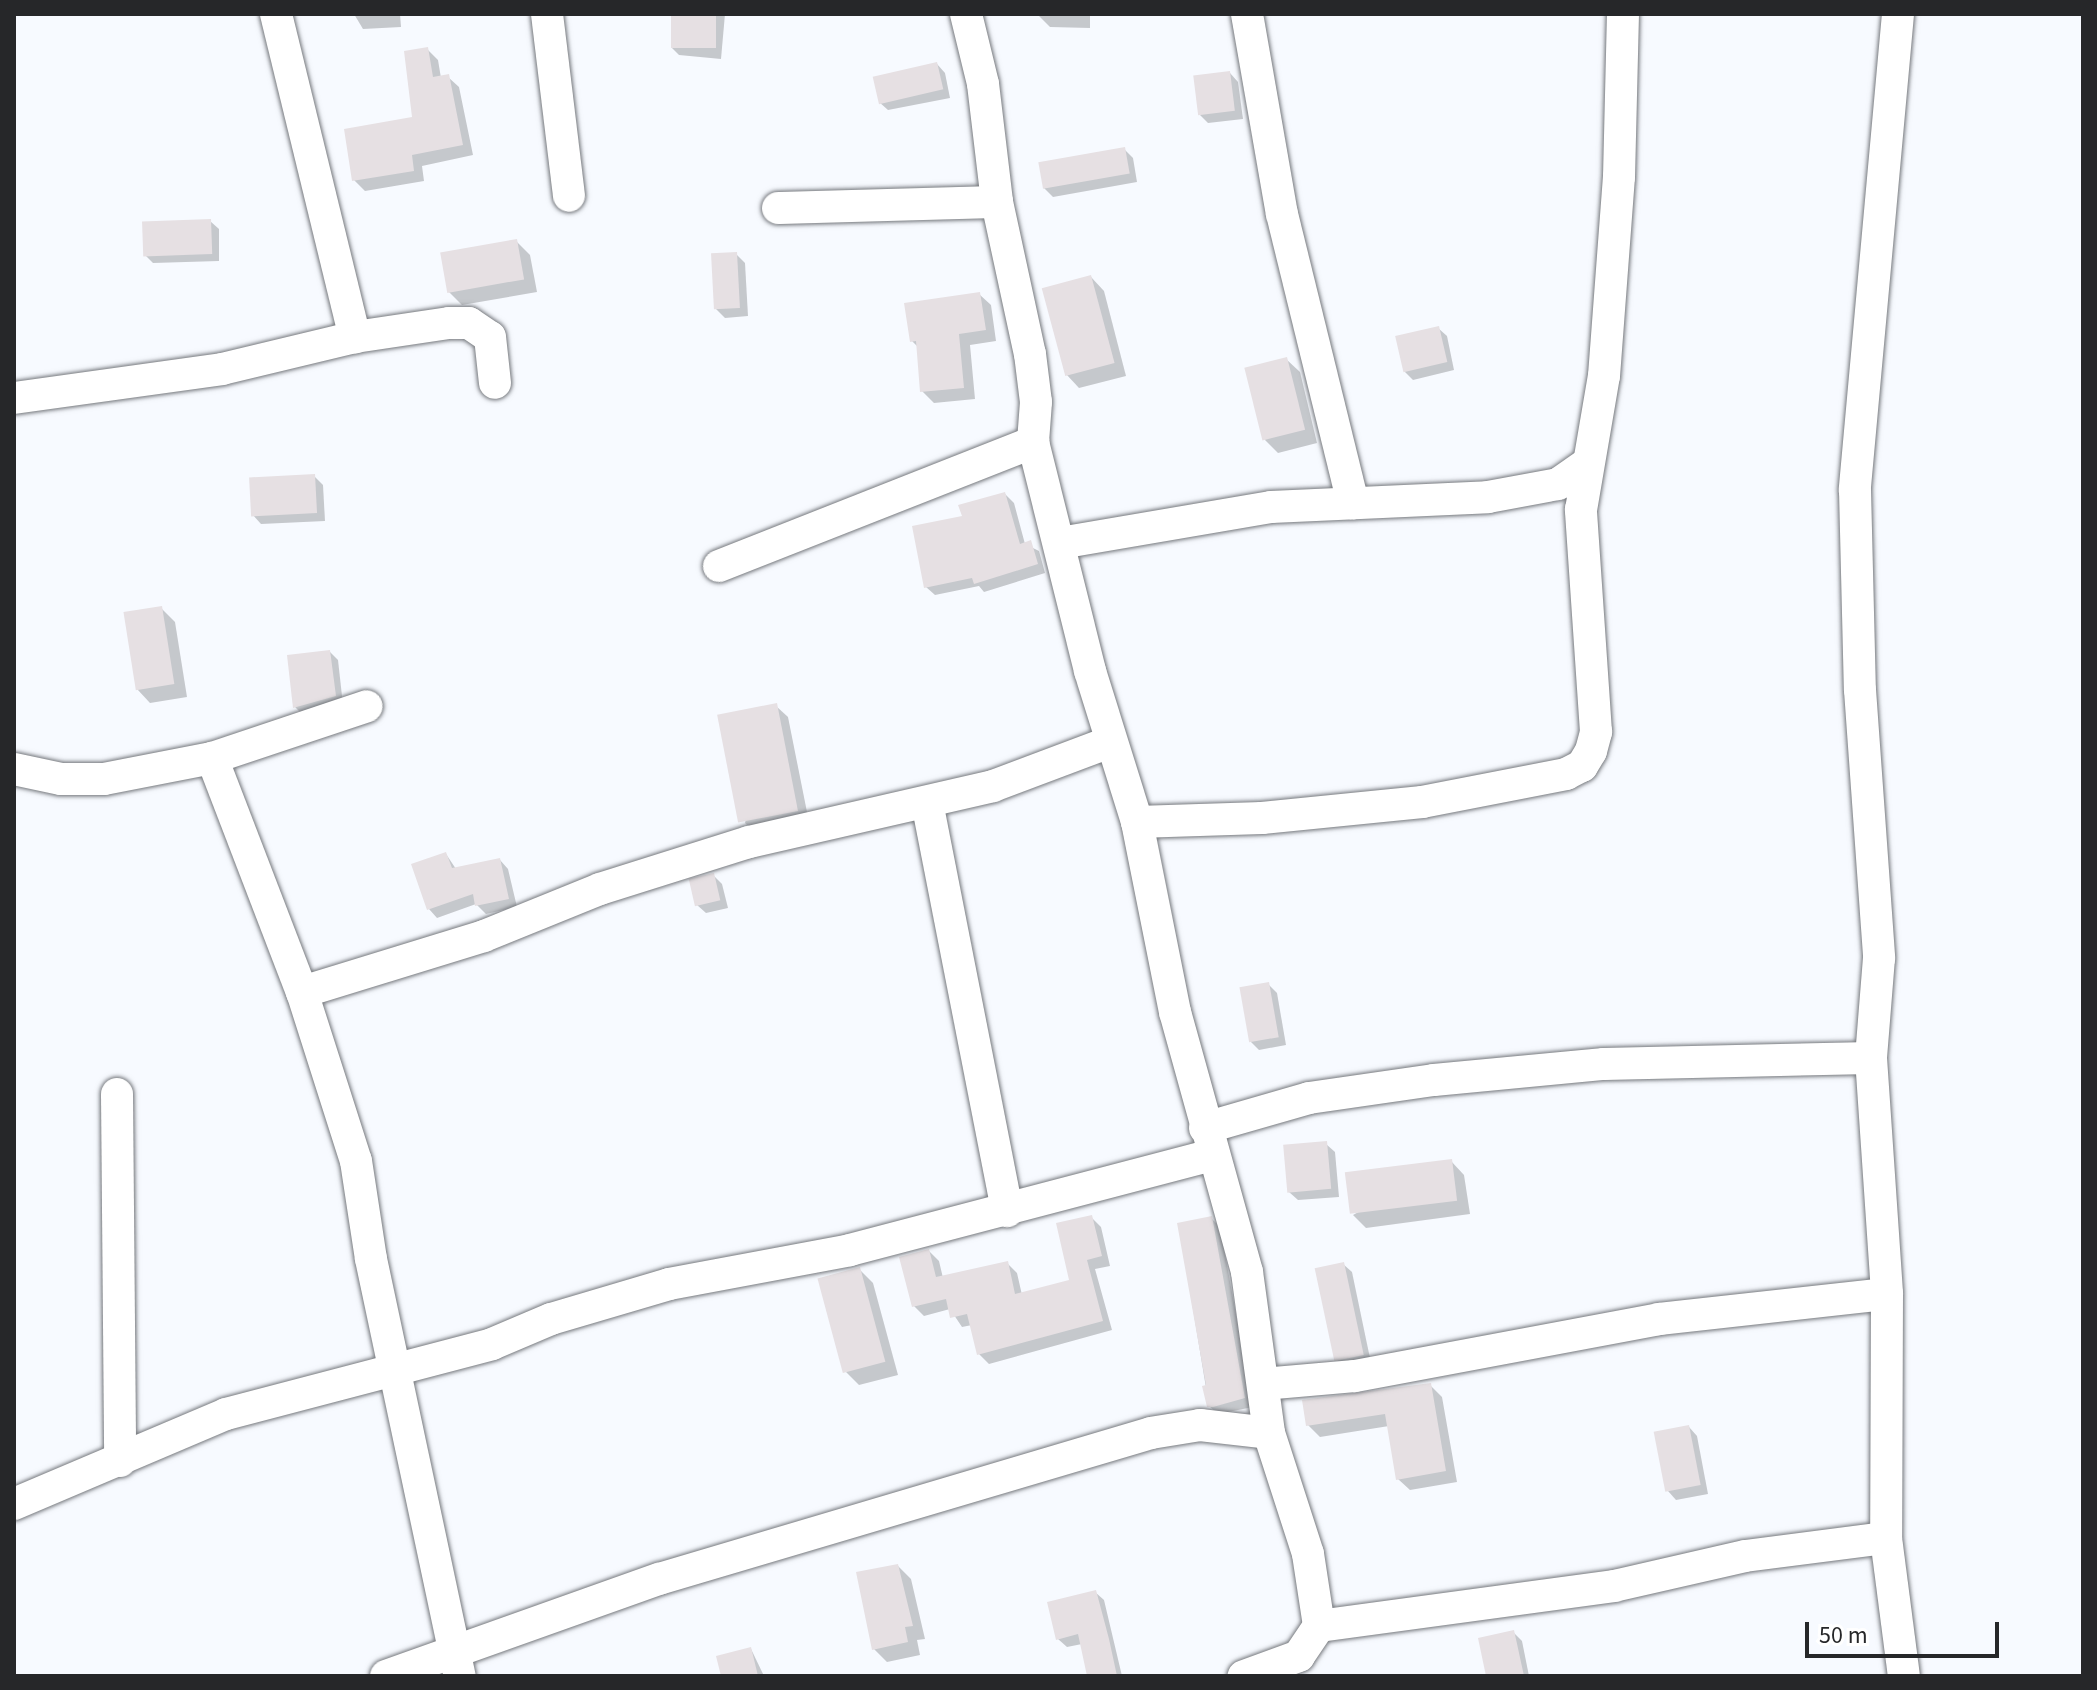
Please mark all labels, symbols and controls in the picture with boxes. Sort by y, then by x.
scale bar [1809,1606,2003,1656]
text: 50 m [1819,1618,1868,1653]

